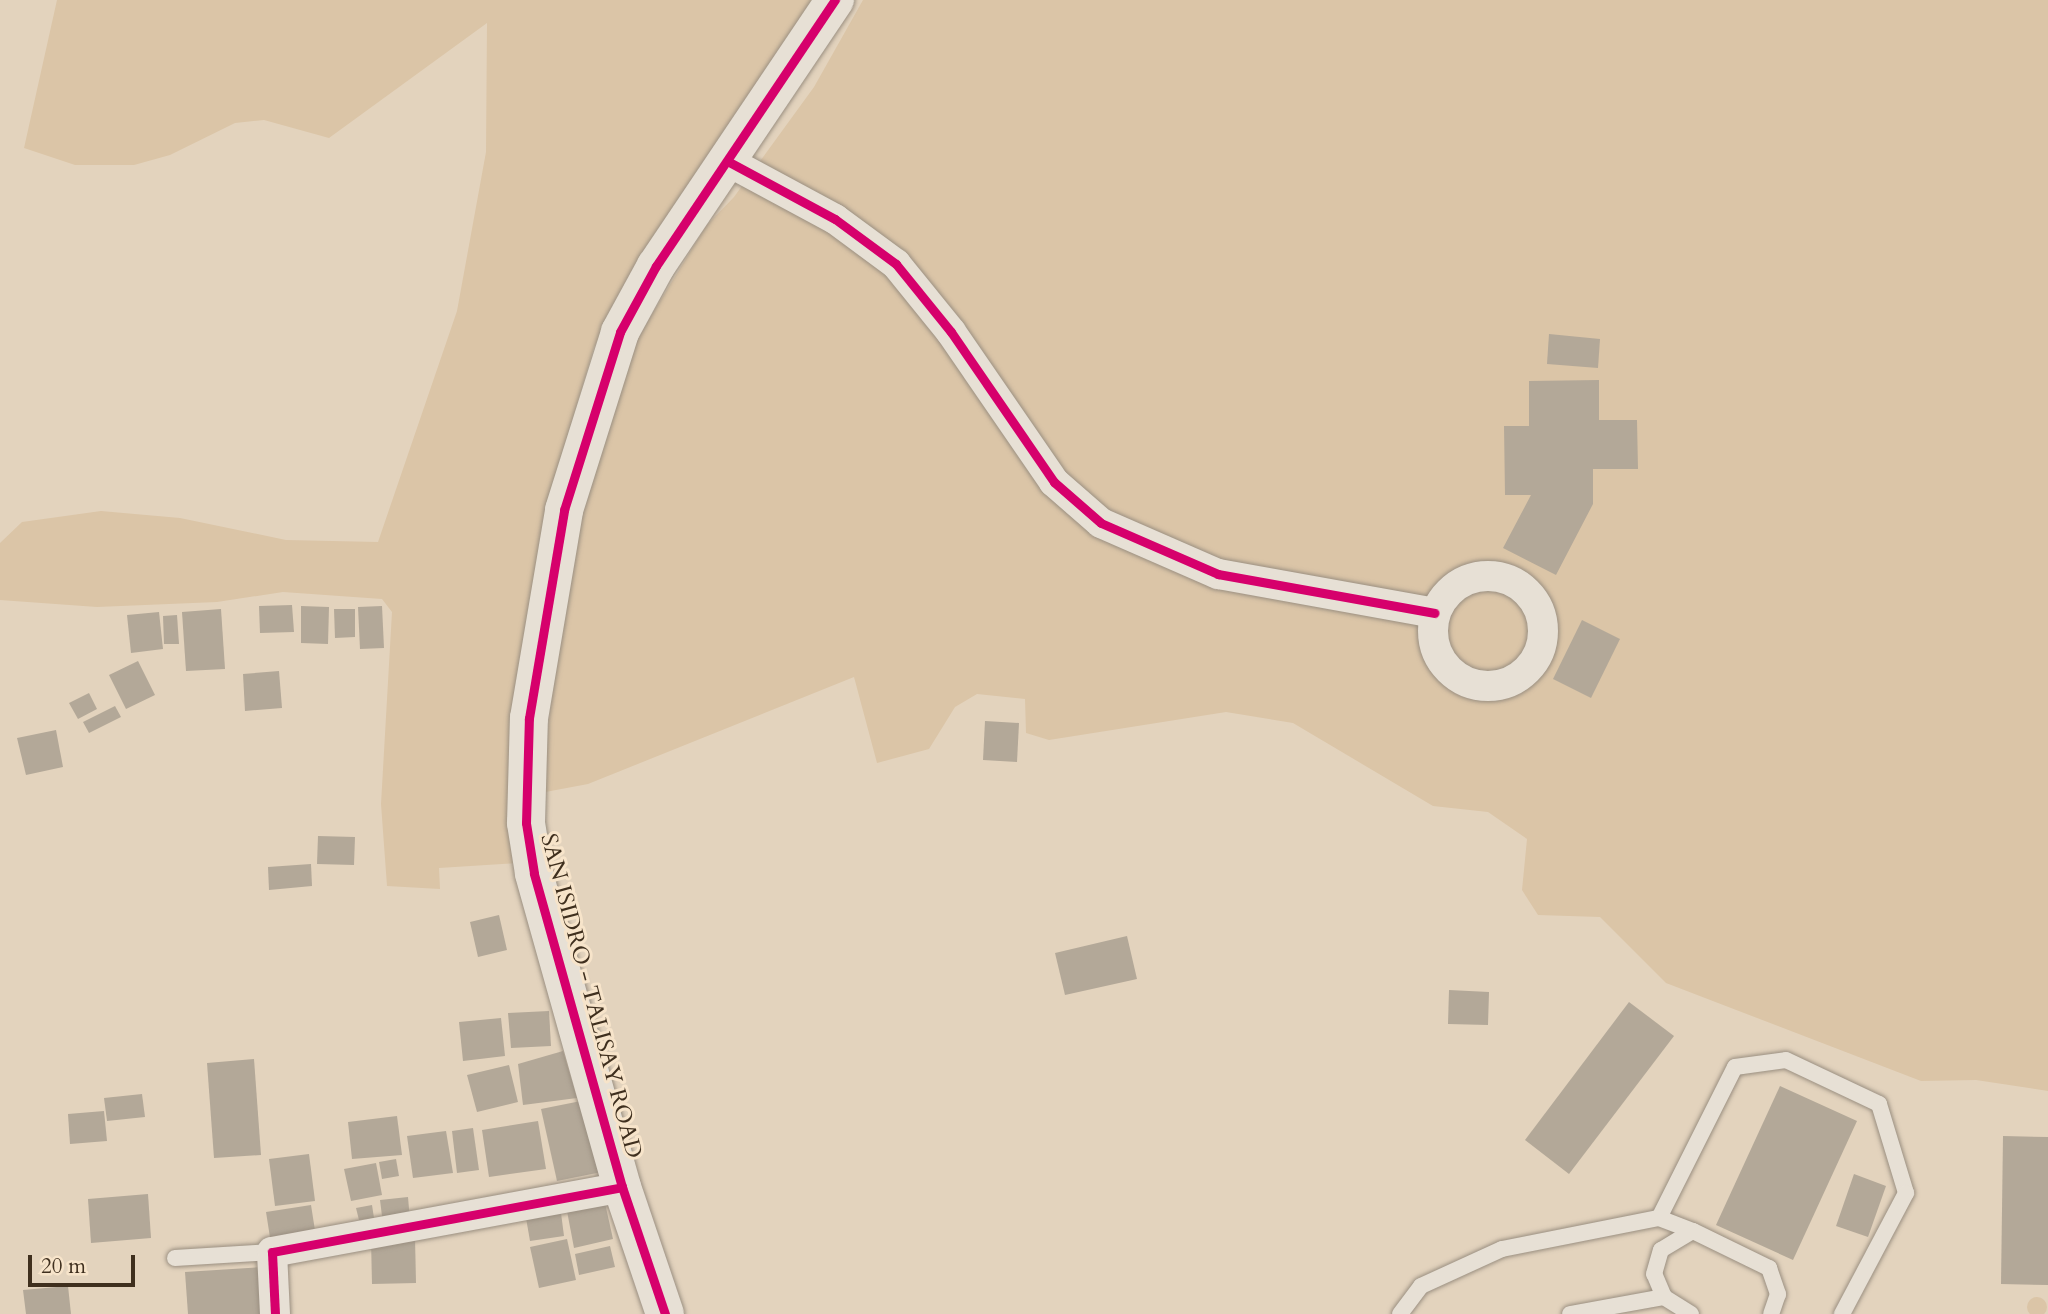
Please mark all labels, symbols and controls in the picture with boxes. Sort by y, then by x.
street label: SAN ISIDRO - TALISAY ROAD [534,831,648,1161]
scale bar [32,1240,138,1284]
text: 20 m [41,1252,86,1281]

